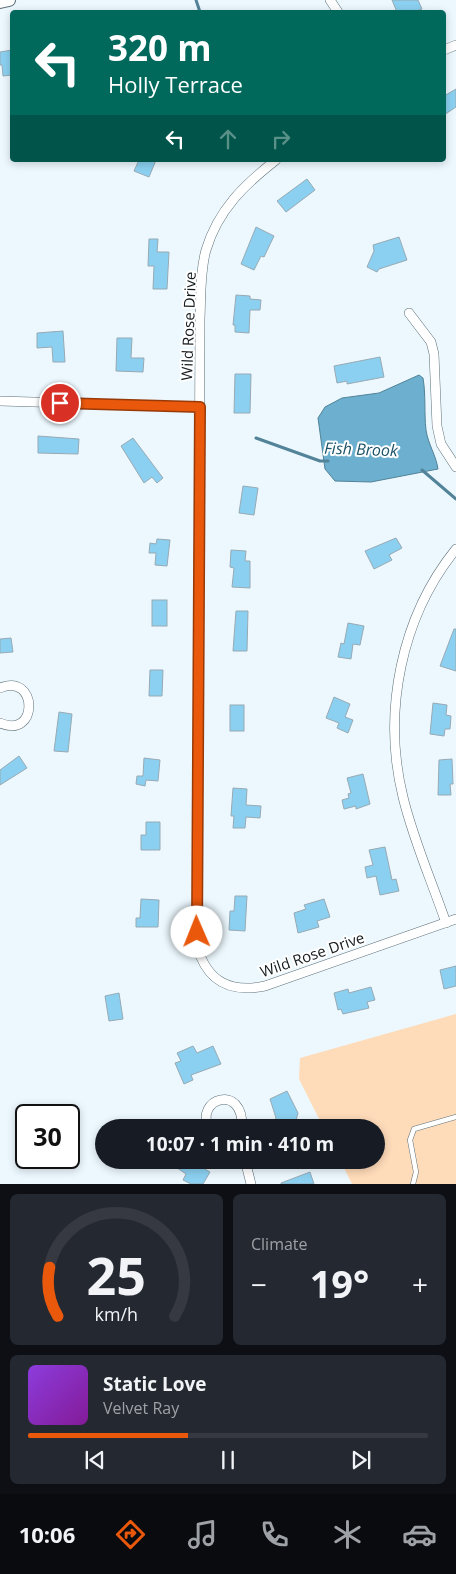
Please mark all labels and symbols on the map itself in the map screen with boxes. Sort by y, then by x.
street label: Wild Rose Drive [176,271,200,381]
pin [39,382,81,424]
water label: Fish Brook [324,437,399,461]
position arrow [170,905,222,957]
street label: Wild Rose Drive [257,927,367,981]
speed limit sign: 30 [15,1104,80,1169]

